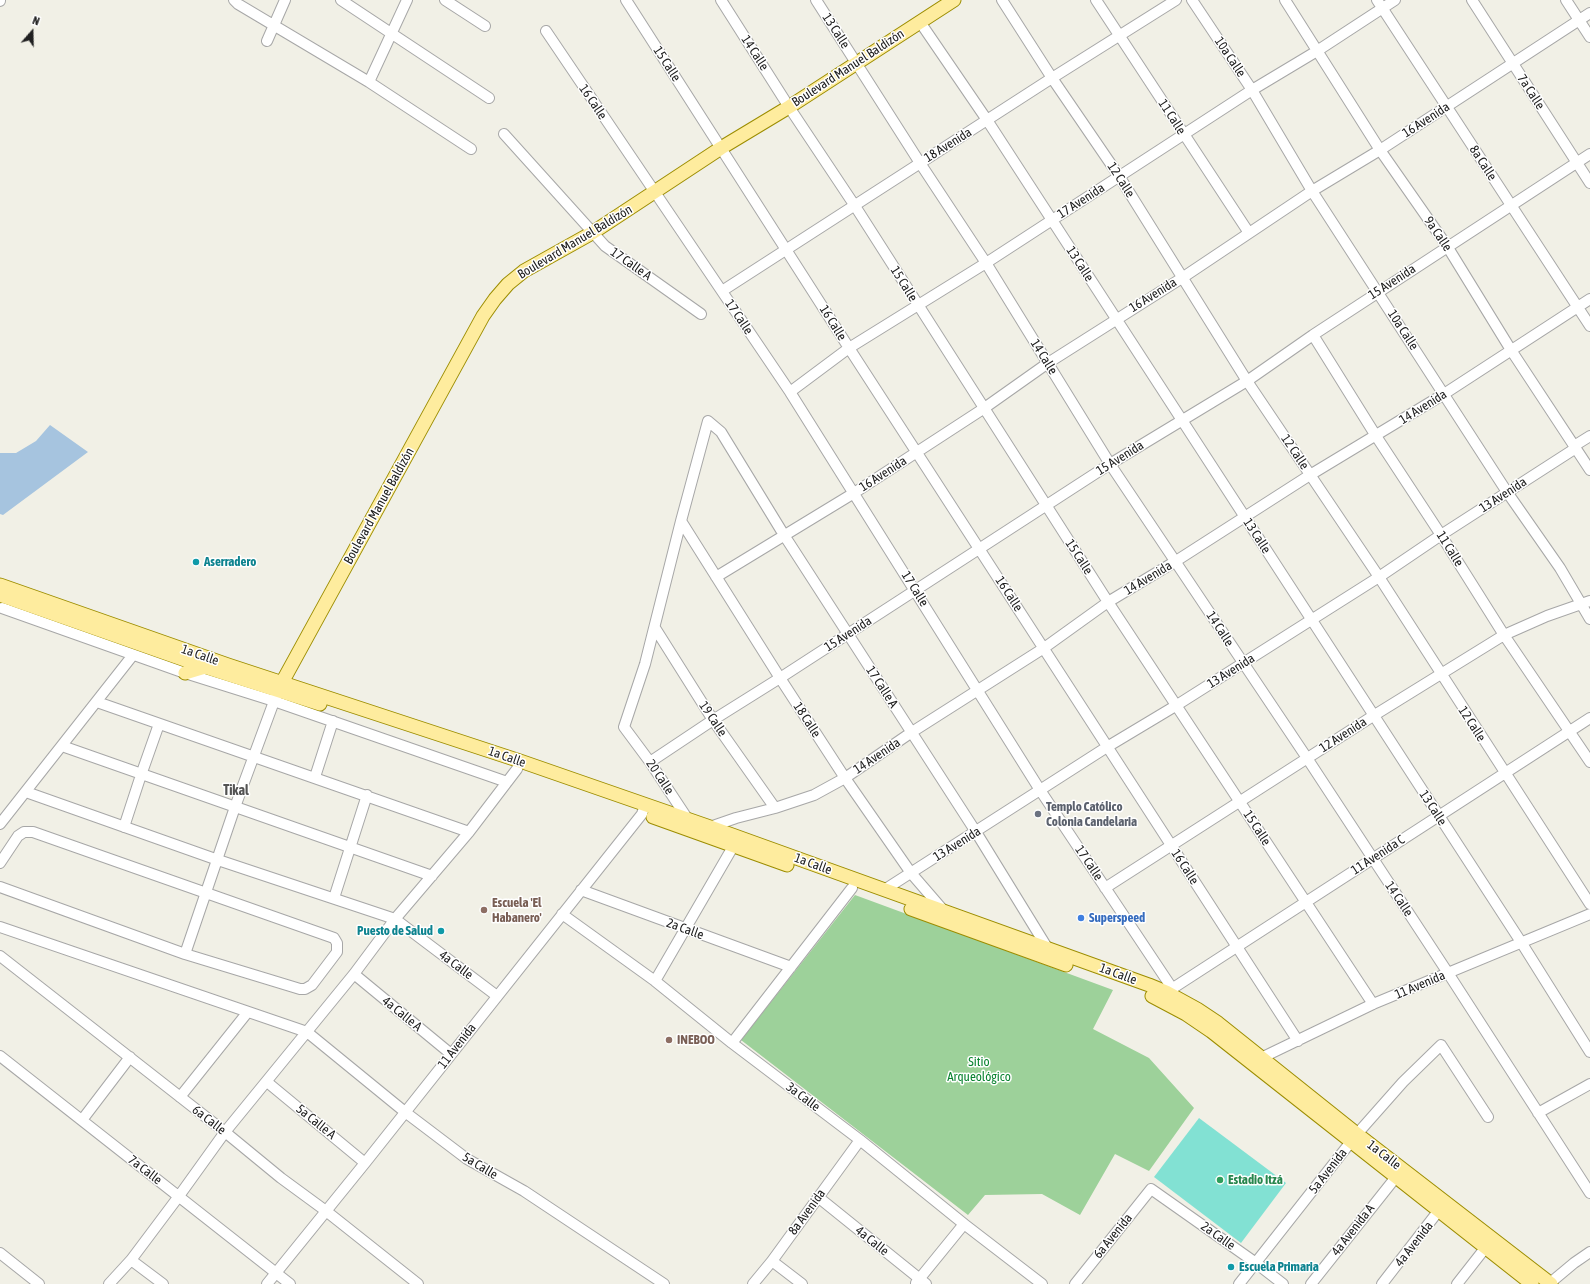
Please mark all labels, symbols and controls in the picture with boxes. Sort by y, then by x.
street label: 13 Calle [819,11,853,51]
north arrow [12,12,52,52]
text: N [31,14,41,27]
street label: Boulevard Manuel Baldizón [789,26,907,110]
street label: 14 Calle [738,33,772,73]
street label: 10a Calle [1211,34,1249,80]
street label: 15 Calle [650,44,684,84]
street label: 7a Calle [1514,72,1548,112]
street label: 16 Calle [576,82,610,122]
street label: 11 Calle [1155,97,1189,137]
street label: 16 Avenida [1400,99,1452,141]
street label: 18 Avenida [921,124,975,166]
street label: 8a Calle [1466,143,1500,183]
street label: 12 Calle [1104,160,1138,200]
street label: 17 Avenida [1055,180,1107,222]
street label: Boulevard Manuel Baldizón [515,202,635,282]
street label: 9a Calle [1421,214,1455,254]
street label: 17 Calle A [607,244,655,284]
street label: 13 Calle [1063,244,1097,284]
street label: 15 Avenida [1366,261,1418,303]
street label: 15 Calle [887,264,921,304]
street label: 16 Avenida [1126,274,1180,316]
street label: 17 Calle [722,297,756,337]
street label: 16 Calle [816,303,850,343]
street label: 10a Calle [1384,307,1422,353]
street label: 14 Calle [1027,337,1061,377]
street label: 14 Avenida [1396,386,1450,428]
street label: 12 Calle [1278,432,1312,472]
street label: 15 Avenida [1093,437,1147,479]
street label: Boulevard Manuel Baldizón [340,445,418,567]
street label: 16 Avenida [857,453,909,495]
street label: 13 Avenida [1477,474,1529,516]
street label: 13 Calle [1240,516,1274,556]
street label: 11 Calle [1433,529,1467,569]
street label: 15 Calle [1062,537,1096,577]
place label: Aserradero [204,554,256,570]
marker: Aserradero [191,557,201,567]
street label: 14 Avenida [1121,558,1175,598]
street label: 17 Calle [898,569,932,609]
street label: 16 Calle [992,574,1026,614]
street label: 14 Calle [1203,609,1237,649]
street label: 15 Avenida [822,613,874,655]
street label: 1a Calle [179,641,221,669]
street label: 13 Avenida [1204,650,1258,692]
street label: 17 Calle A [863,663,901,711]
street label: 19 Calle [696,699,730,739]
street label: 18 Calle [790,700,824,740]
street label: 12 Calle [1455,704,1489,744]
street label: 12 Avenida [1317,714,1369,756]
street label: 14 Avenida [851,735,903,777]
street label: 1a Calle [486,743,528,771]
street label: 20 Calle [643,757,677,797]
district label: Tikal [223,783,249,799]
street label: 13 Calle [1416,788,1450,828]
place label: Templo Católico Colonia Candelaria [1046,799,1137,830]
street label: 15 Calle [1240,808,1274,848]
marker: Templo Católico Colonia Candelaria [1033,809,1043,819]
street label: 13 Avenida [930,823,984,865]
street label: 11 Avenida C [1348,832,1408,878]
street label: 17 Calle [1072,843,1106,883]
street label: 16 Calle [1168,847,1202,887]
street label: 1a Calle [792,850,834,878]
street label: 14 Calle [1382,879,1416,919]
place label: Escuela 'El Habanero' [492,895,542,926]
marker: Escuela 'El Habanero' [479,905,489,915]
place label: Superspeed [1089,910,1145,926]
marker: Superspeed [1076,913,1086,923]
street label: 2a Calle [664,915,706,943]
place label: Puesto de Salud [357,923,433,939]
marker: Puesto de Salud [436,926,446,936]
street label: 4a Calle [436,947,476,983]
street label: 1a Calle [1097,960,1139,988]
street label: 11 Avenida [1393,967,1447,1003]
street label: 4a Calle A [379,993,425,1035]
street label: 11 Avenida [435,1020,479,1072]
place label: INEBOO [677,1032,715,1048]
marker: INEBOO [664,1035,674,1045]
park label: Sitio Arqueológico [947,1054,1011,1085]
street label: 3a Calle [783,1079,823,1115]
street label: 5a Calle A [293,1101,339,1143]
street label: 6a Calle [189,1102,229,1138]
street label: 1a Calle [1364,1137,1404,1173]
street label: 5a Avenida [1306,1145,1350,1197]
street label: 5a Calle [459,1149,501,1183]
street label: 7a Calle [125,1152,165,1188]
place label: Estadio Itzá [1228,1172,1283,1188]
marker: Estadio Itzá [1215,1175,1225,1185]
street label: 8a Avenida [785,1186,829,1238]
street label: 4a Avenida A [1328,1201,1378,1259]
street label: 6a Avenida [1090,1211,1136,1261]
street label: 4a Avenida [1392,1218,1436,1270]
street label: 2a Calle [1198,1219,1238,1253]
street label: 4a Calle [852,1223,892,1259]
place label: Escuela Primaria [1239,1259,1319,1275]
marker: Escuela Primaria [1226,1262,1236,1272]

